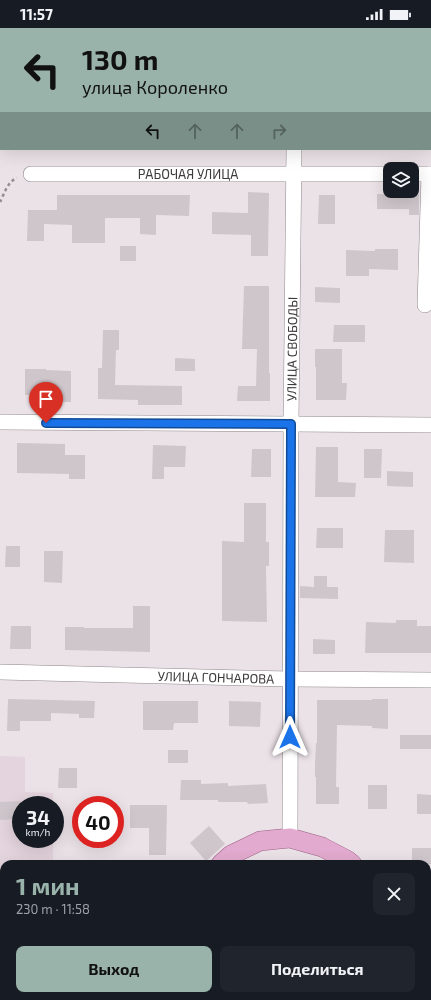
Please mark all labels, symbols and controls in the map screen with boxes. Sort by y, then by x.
text: 11:57 [20,5,53,23]
text: 130 m [82,42,158,76]
icon: left [16,44,68,96]
text: улица Короленко [82,76,228,98]
icon: left [142,120,164,142]
icon: ahead [184,120,206,142]
icon: ahead [226,120,248,142]
icon: right [268,120,290,142]
map controls [383,162,419,198]
button: layers [383,162,419,198]
street label: РАБОЧАЯ УЛИЦА [138,166,238,182]
street label: УЛИЦА СВОБОДЫ [283,297,300,401]
pin [29,382,63,423]
icon: arrive [35,388,57,410]
street label: УЛИЦА ГОНЧАРОВА [157,668,275,687]
position arrow [269,716,311,758]
speed limit sign: 40 [72,796,124,848]
text: 34 [26,805,50,829]
text: km/h [26,826,50,838]
text: 1 мин [16,871,80,900]
button: close [373,873,415,915]
text: 230 m · 11:58 [16,901,90,917]
button: Выход [16,946,212,992]
button: Поделиться [220,946,415,992]

